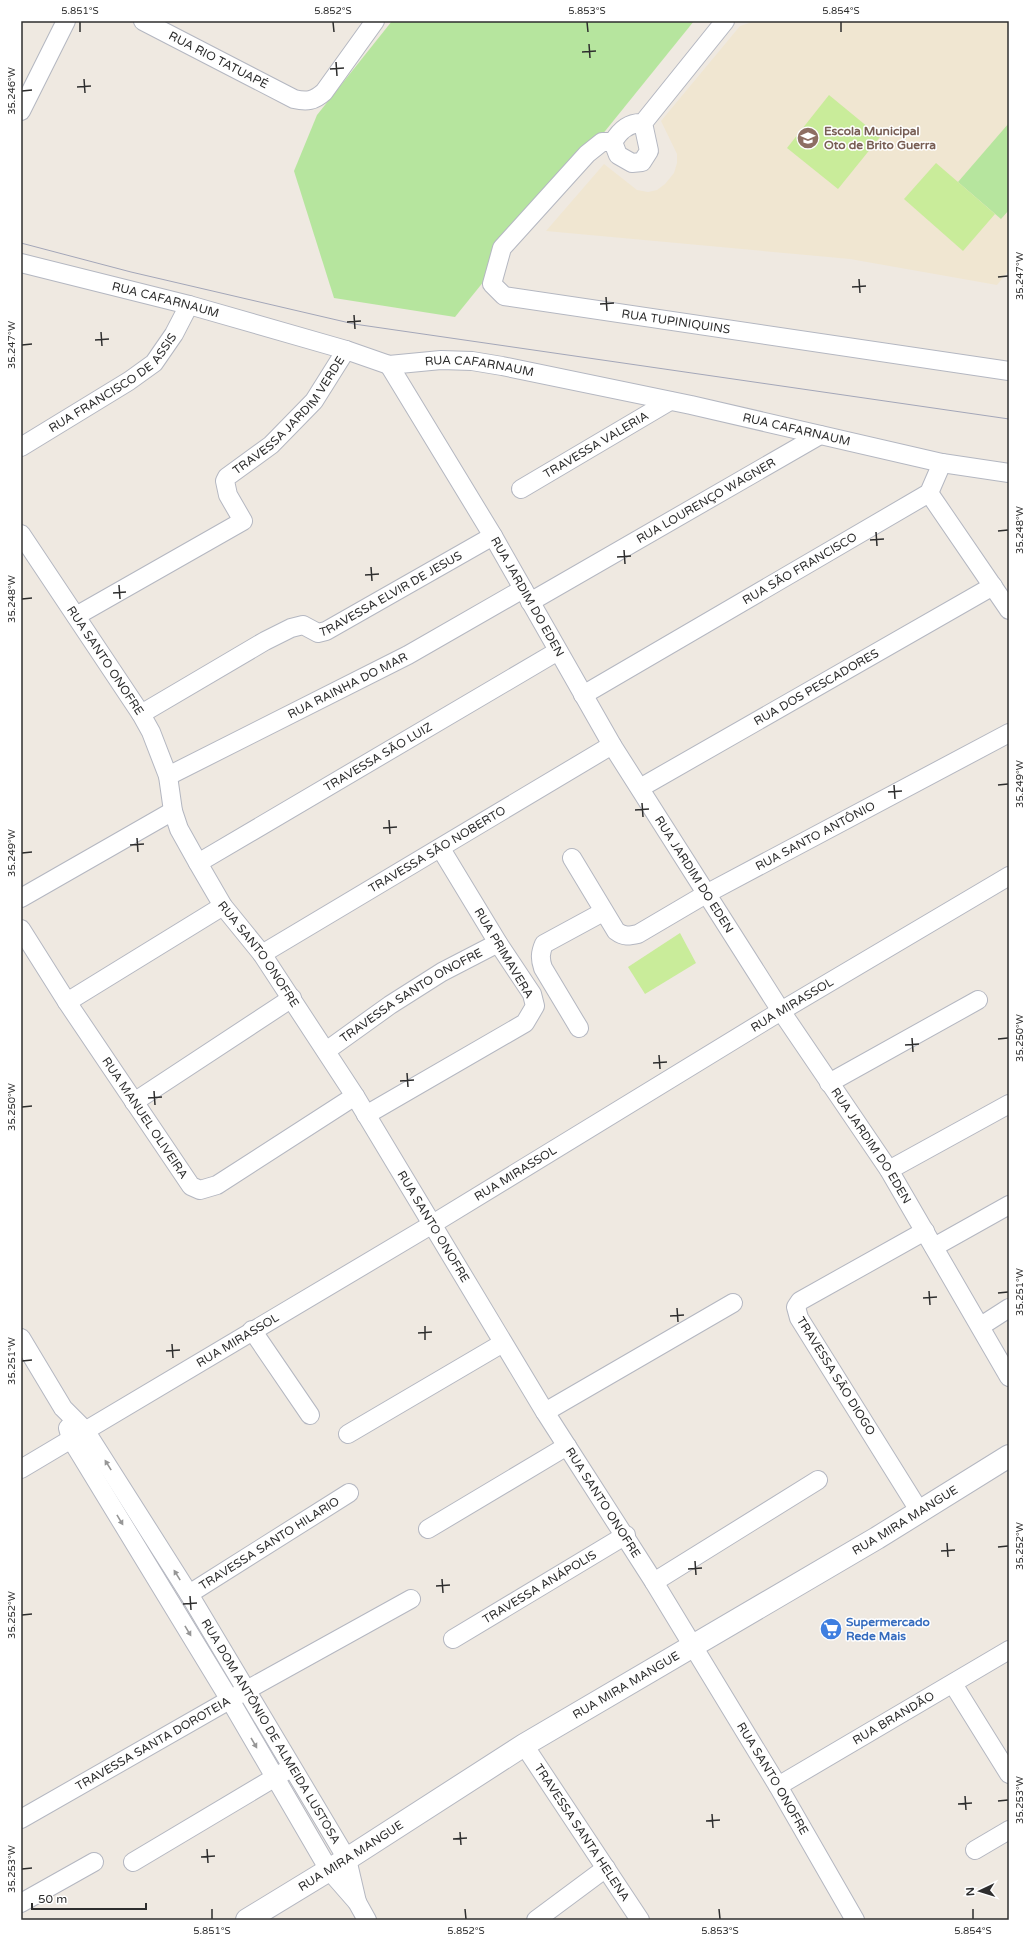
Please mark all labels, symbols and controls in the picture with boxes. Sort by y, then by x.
text: 5.851°S [61,5,99,17]
text: 5.852°S [314,5,352,17]
text: 5.853°S [568,5,606,17]
text: 5.854°S [822,5,860,17]
street label: RUA RIO TATUAPÉ [166,29,271,92]
text: 35.246°W [6,67,18,115]
place label: Escola Municipal Oto de Brito Guerra [824,124,936,152]
school or university icon: Escola Municipal Oto de Brito Guerra [795,125,821,151]
text: 35.247°W [1014,252,1026,300]
street label: RUA CAFARNAUM [110,279,221,320]
street label: RUA TUPINIQUINS [621,307,731,337]
text: 35.247°W [6,321,18,369]
street label: RUA FRANCISCO DE ASSIS [46,330,180,435]
street label: TRAVESSA JARDIM VERDE [230,353,347,478]
street label: RUA CAFARNAUM [424,353,535,379]
street label: TRAVESSA VALERIA [541,408,651,481]
street label: RUA CAFARNAUM [741,410,852,449]
street label: RUA LOURENÇO WAGNER [634,455,778,546]
text: 35.248°W [1014,506,1026,554]
street label: RUA SÃO FRANCISCO [740,529,860,607]
street label: RUA JARDIM DO EDEN [488,534,567,659]
street label: TRAVESSA ELVIR DE JESUS [318,548,464,639]
text: 35.248°W [6,575,18,623]
street label: RUA SANTO ONOFRE [64,603,147,718]
street label: RUA DOS PESCADORES [751,646,881,728]
street label: RUA RAINHA DO MAR [285,650,410,722]
street label: TRAVESSA SÃO LUIZ [321,719,435,794]
text: 35.249°W [1014,760,1026,808]
street label: RUA SANTO ANTÔNIO [753,798,878,873]
street label: TRAVESSA SÃO NOBERTO [366,803,508,896]
street label: RUA JARDIM DO EDEN [652,813,737,935]
text: 35.249°W [6,829,18,877]
street label: RUA SANTO ONOFRE [215,898,302,1010]
street label: RUA PRIMAVERA [471,905,537,1001]
street label: TRAVESSA SANTO ONOFRE [337,945,485,1046]
street label: RUA MIRASSOL [748,975,836,1035]
text: 35.250°W [1014,1014,1026,1062]
street label: RUA MANUEL OLIVEIRA [99,1054,191,1181]
text: 35.250°W [6,1083,18,1131]
street label: RUA JARDIM DO EDEN [828,1085,914,1206]
street label: RUA MIRASSOL [472,1143,559,1204]
street label: RUA SANTO ONOFRE [394,1168,473,1285]
text: 35.251°W [1014,1268,1026,1316]
street label: RUA MIRASSOL [194,1310,281,1370]
street label: TRAVESSA SÃO DIOGO [794,1314,878,1438]
text: 35.251°W [6,1337,18,1385]
street label: RUA SANTO ONOFRE [563,1445,644,1561]
one-way arrow [104,1460,112,1470]
street label: RUA MIRA MANGUE [850,1482,961,1558]
street label: TRAVESSA SANTO HILARIO [197,1494,342,1593]
one-way arrow [117,1514,124,1526]
text: 35.252°W [1014,1522,1026,1570]
street label: TRAVESSA ANÁPOLIS [480,1547,599,1627]
one-way arrow [173,1570,181,1580]
text: 35.252°W [6,1591,18,1639]
place label: Supermercado Rede Mais [846,1615,930,1643]
street label: RUA DOM ANTÔNIO DE ALMEIDA LUSTOSA [199,1616,343,1847]
supermarket icon: Supermercado Rede Mais [818,1616,844,1642]
one-way arrow [184,1625,191,1637]
street label: RUA MIRA MANGUE [570,1648,682,1722]
street label: RUA BRANDÃO [850,1688,937,1747]
street label: TRAVESSA SANTA DOROTEIA [73,1694,233,1793]
street label: RUA SANTO ONOFRE [734,1720,812,1837]
one-way arrow [251,1737,258,1749]
street label: TRAVESSA SANTA HELENA [532,1761,633,1904]
text: 35.253°W [1014,1776,1026,1824]
street label: RUA MIRA MANGUE [296,1817,406,1894]
text: 35.253°W [6,1845,18,1893]
north arrow [960,1871,1000,1911]
scale bar [32,1885,146,1911]
text: N [964,1887,977,1897]
text: 50 m [38,1892,67,1906]
text: 5.851°S [193,1925,231,1937]
text: 5.852°S [447,1925,485,1937]
text: 5.853°S [701,1925,739,1937]
text: 5.854°S [954,1925,992,1937]

